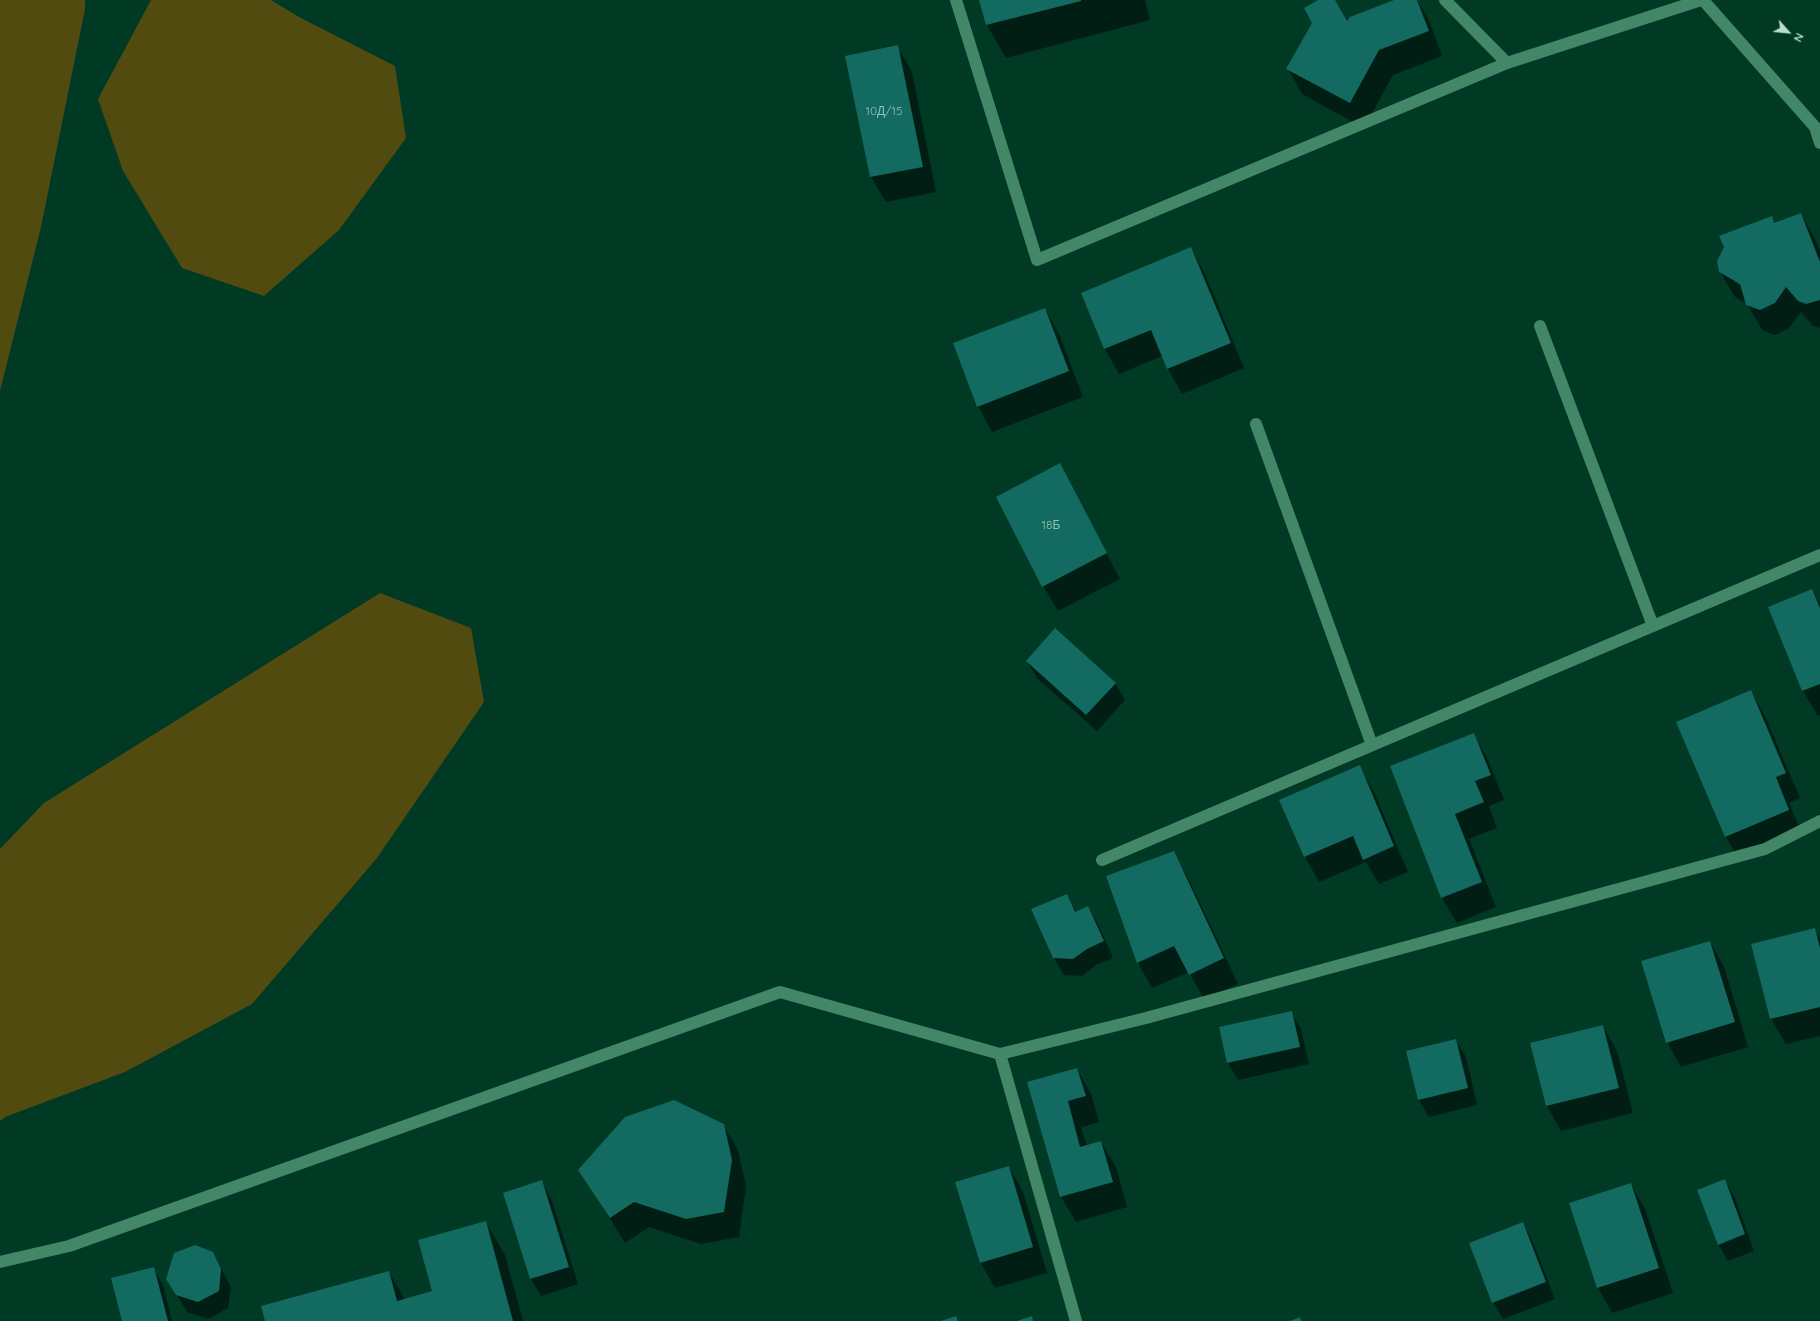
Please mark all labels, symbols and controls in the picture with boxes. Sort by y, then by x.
north arrow [1768,12,1808,52]
text: N [1791,31,1807,44]
house number: 10Д/15 [866,104,902,118]
house number: 18Б [1042,518,1060,532]

